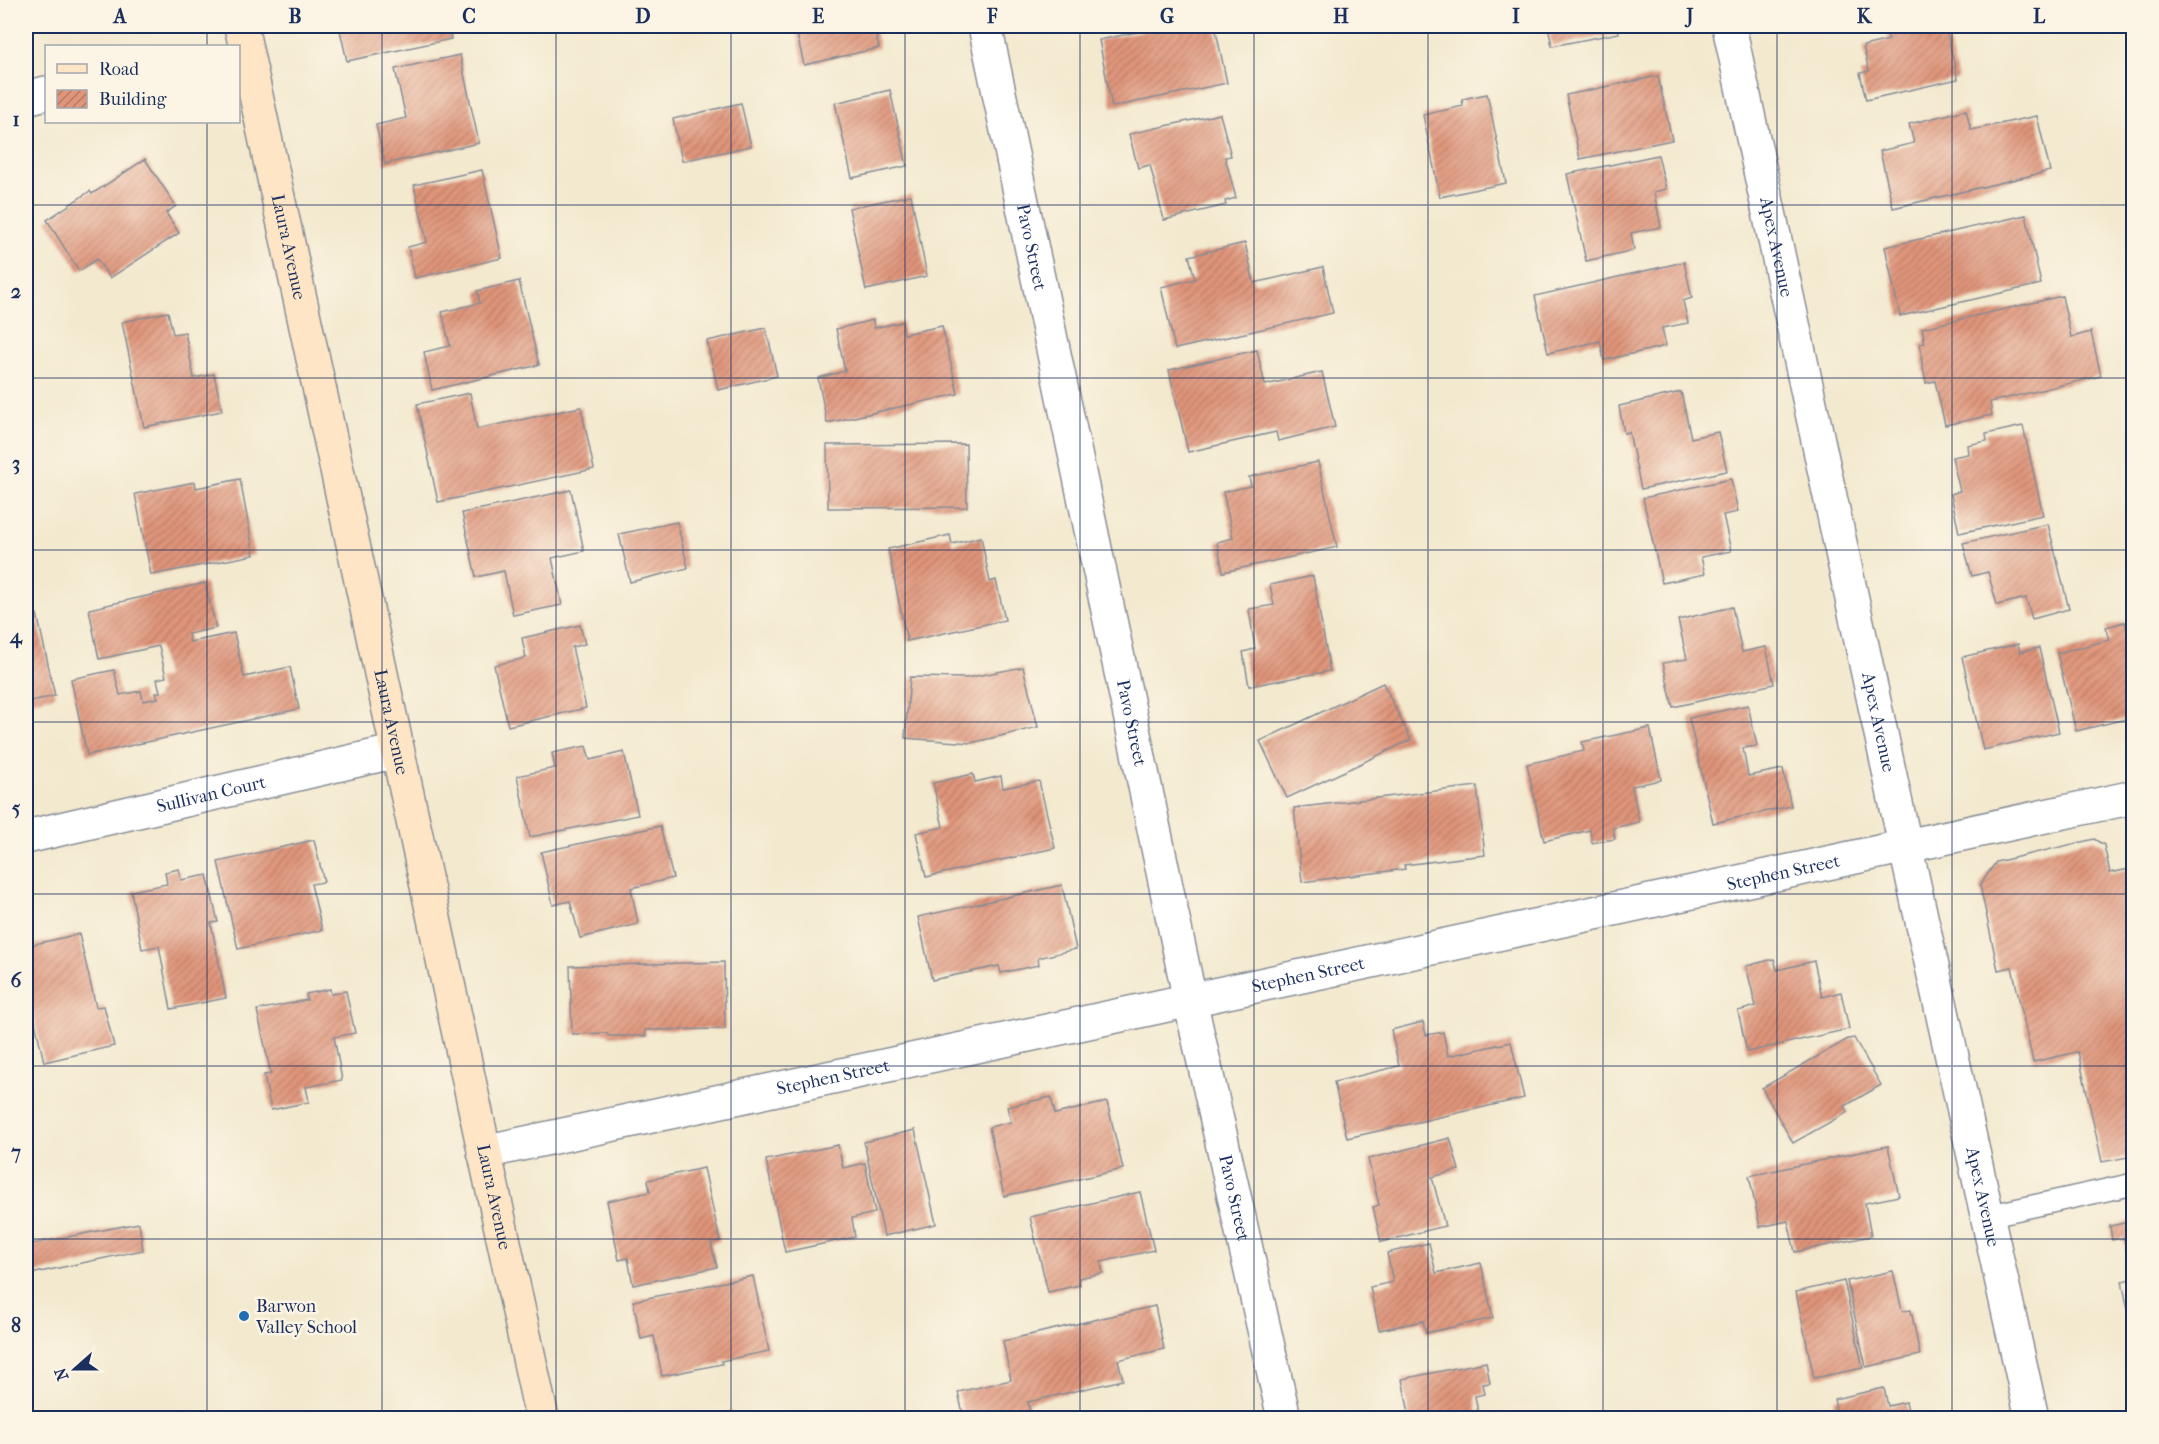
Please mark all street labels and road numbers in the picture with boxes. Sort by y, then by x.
street label: Laura Avenue [267,192,310,302]
street label: Apex Avenue [1755,194,1797,299]
street label: Pavo Street [1012,202,1051,293]
street label: Laura Avenue [370,667,413,777]
street label: Apex Avenue [1857,669,1899,774]
street label: Pavo Street [1112,678,1151,768]
street label: Sullivan Court [154,771,268,817]
street label: Stephen Street [1725,850,1842,895]
street label: Stephen Street [1250,952,1367,997]
street label: Stephen Street [775,1054,892,1099]
street label: Laura Avenue [473,1142,516,1252]
street label: Apex Avenue [1962,1144,2004,1249]
street label: Pavo Street [1215,1153,1254,1243]

